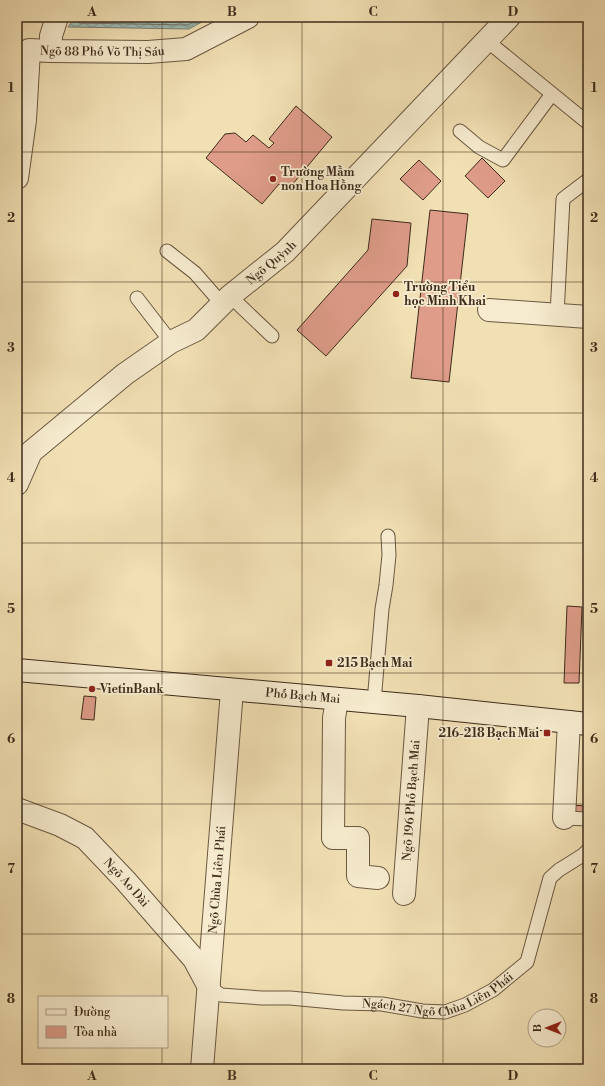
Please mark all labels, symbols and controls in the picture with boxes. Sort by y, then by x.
text: A [86,4,97,20]
text: B [227,4,237,20]
text: C [368,4,378,20]
text: D [508,4,518,20]
street label: Ngõ 88 Phố Võ Thị Sáu [40,44,165,60]
text: 1 [8,80,15,96]
text: 1 [591,80,598,96]
place label: Trường Mầm non Hoa Hồng [281,165,362,194]
marker: Trường Mầm non Hoa Hồng [268,174,278,184]
text: 2 [7,210,15,226]
text: 2 [590,210,598,226]
street label: Ngõ Quỳnh [243,238,300,288]
place label: Trường Tiểu học Minh Khai [404,280,486,309]
marker: Trường Tiểu học Minh Khai [391,289,401,299]
text: 3 [7,340,15,356]
text: 3 [590,340,598,356]
text: 4 [7,470,16,486]
text: 4 [590,470,599,486]
text: 5 [7,601,15,617]
text: 5 [590,601,598,617]
place label: 215 Bạch Mai [337,656,412,671]
marker: 215 Bạch Mai [324,658,334,668]
place label: VietinBank [99,682,164,697]
marker: VietinBank [87,684,97,694]
street label: Phố Bạch Mai [265,685,341,707]
place label: 216-218 Bạch Mai [439,726,539,741]
marker: 216-218 Bạch Mai [542,728,552,738]
text: 6 [7,731,15,747]
text: 6 [590,731,598,747]
street label: Ngõ 196 Phố Bạch Mai [399,739,423,861]
street label: Ngõ Chùa Liên Phái [206,825,229,934]
street label: Ngõ Ao Dài [100,855,152,910]
text: 7 [7,861,15,877]
text: 7 [590,861,598,877]
street label: Ngách 27 Ngõ Chùa Liên Phái [362,969,517,1020]
text: 8 [7,991,15,1007]
text: 8 [590,991,598,1007]
legend [38,996,168,1048]
text: Đường [74,1005,111,1020]
north arrow [527,1008,567,1048]
text: B [531,1024,545,1032]
text: Tòa nhà [74,1025,118,1040]
text: A [86,1068,97,1084]
text: B [227,1068,237,1084]
text: C [368,1068,378,1084]
text: D [508,1068,518,1084]

